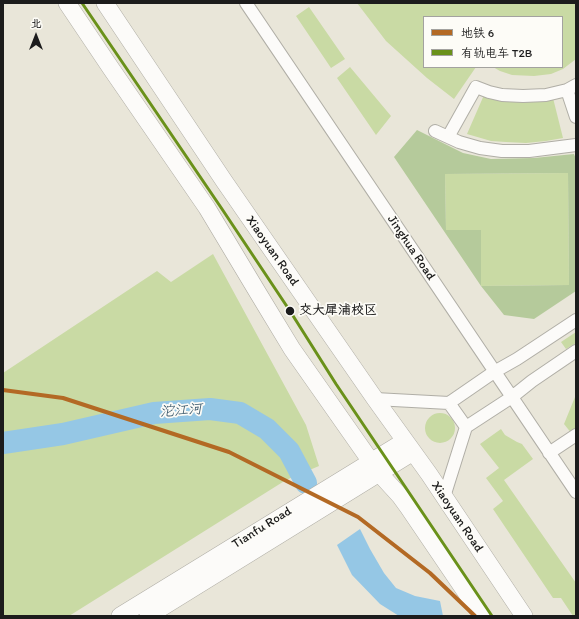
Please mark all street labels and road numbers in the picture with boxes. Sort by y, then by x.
street label: Jinghua Road [383,212,439,284]
street label: Xiaoyuan Road [242,213,302,289]
street label: Xiaoyuan Road [428,479,486,555]
street label: Tianfu Road [229,504,295,552]

